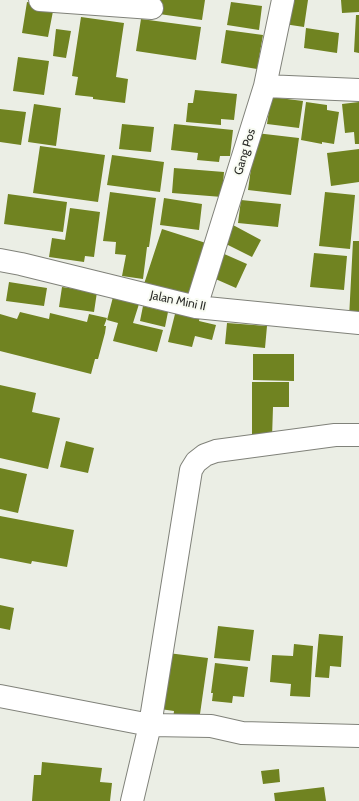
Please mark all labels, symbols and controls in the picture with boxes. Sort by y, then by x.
street label: Gang Pos [231,127,259,177]
street label: Jalan Mini II [149,288,207,314]

